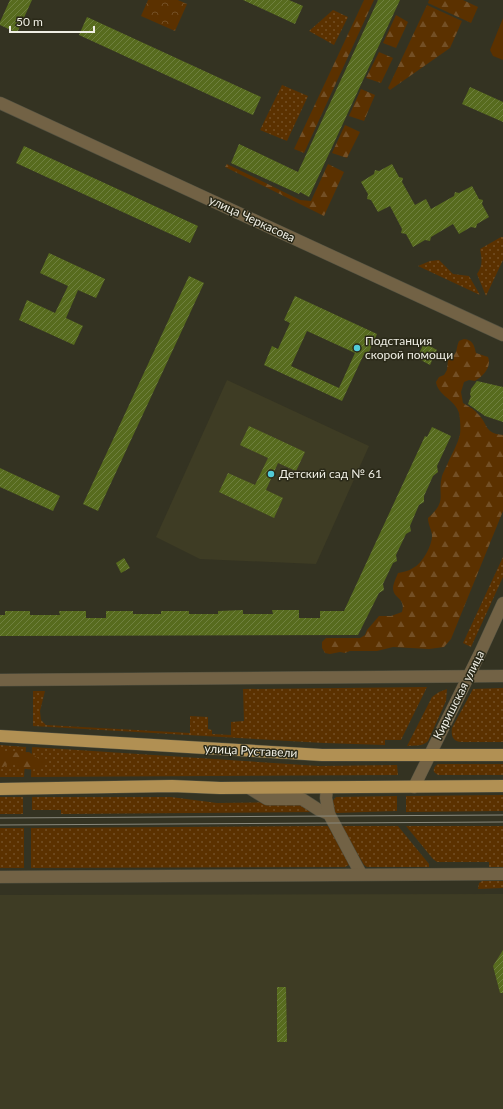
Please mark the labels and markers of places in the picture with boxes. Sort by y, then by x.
place label: Подстанция скорой помощи [365,333,453,362]
marker: Подстанция скорой помощи [352,343,362,353]
place label: Детский сад № 61 [279,466,382,481]
marker: Детский сад № 61 [266,469,276,479]

